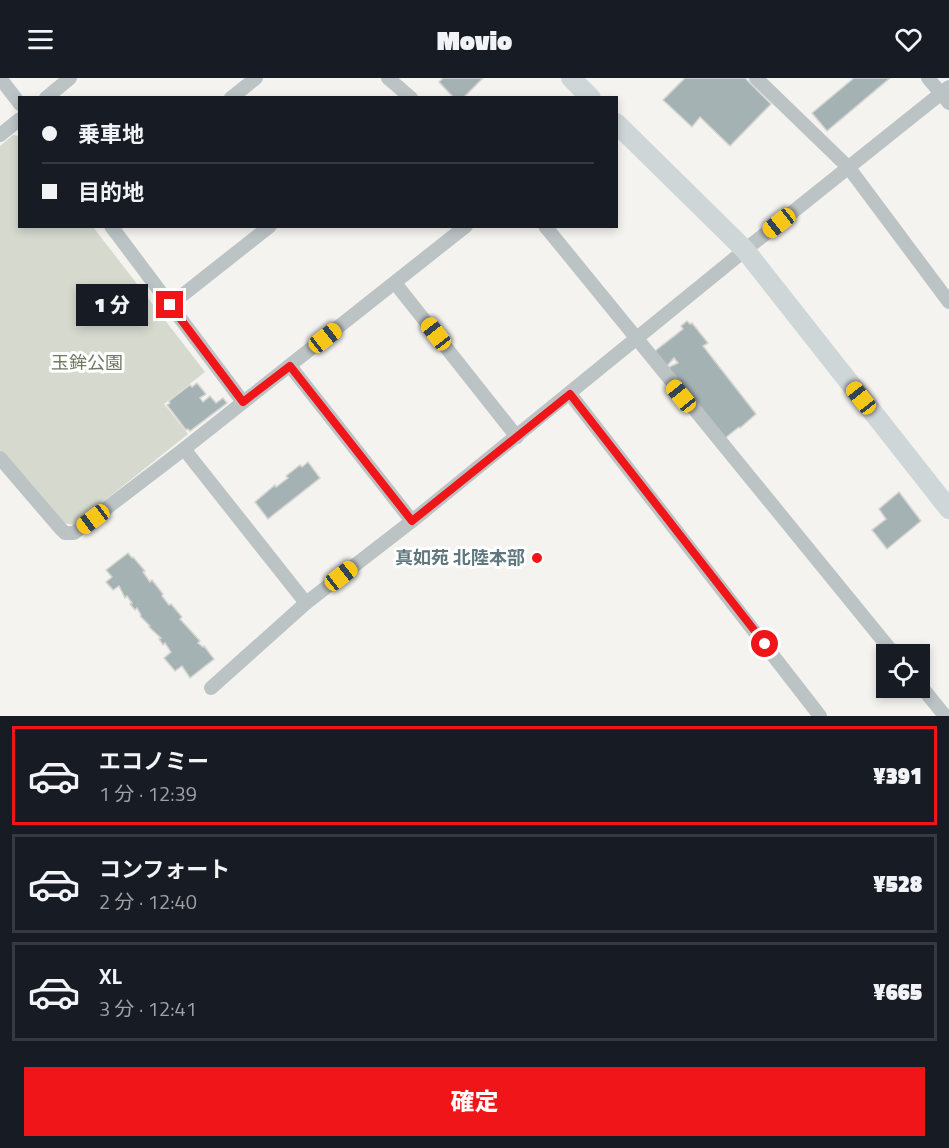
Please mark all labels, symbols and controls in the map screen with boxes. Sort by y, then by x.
text: Movio [437,19,512,60]
icon: menu [24,23,57,56]
icon: heart [892,23,925,56]
text: 乗車地 [78,117,144,151]
text: 目的地 [78,175,144,209]
car [759,205,799,241]
callout: 1 分 [77,284,149,326]
text: 1 分 [94,289,130,320]
route end [156,291,183,318]
car [418,314,454,354]
car [305,320,345,356]
park label: 玉鉾公園 [51,349,123,376]
car [663,376,699,416]
car [843,378,879,418]
car [73,501,113,537]
place label: 真如苑 北陸本部 [395,544,525,571]
marker: 真如苑 北陸本部 [530,551,544,565]
car [321,558,361,594]
route start [751,630,778,657]
map controls [876,644,930,698]
button: locate [876,644,930,698]
text: エコノミー [99,744,209,778]
icon: car [27,749,81,803]
text: ¥391 [873,759,922,793]
text: 1 分 · 12:39 [99,778,197,809]
text: コンフォート [99,852,230,886]
icon: car [27,857,81,911]
text: ¥528 [873,867,922,901]
text: 2 分 · 12:40 [99,886,197,917]
text: XL [99,959,122,993]
icon: car [27,965,81,1019]
text: ¥665 [873,975,922,1009]
text: 3 分 · 12:41 [99,993,197,1024]
button: 確定 [24,1067,925,1136]

